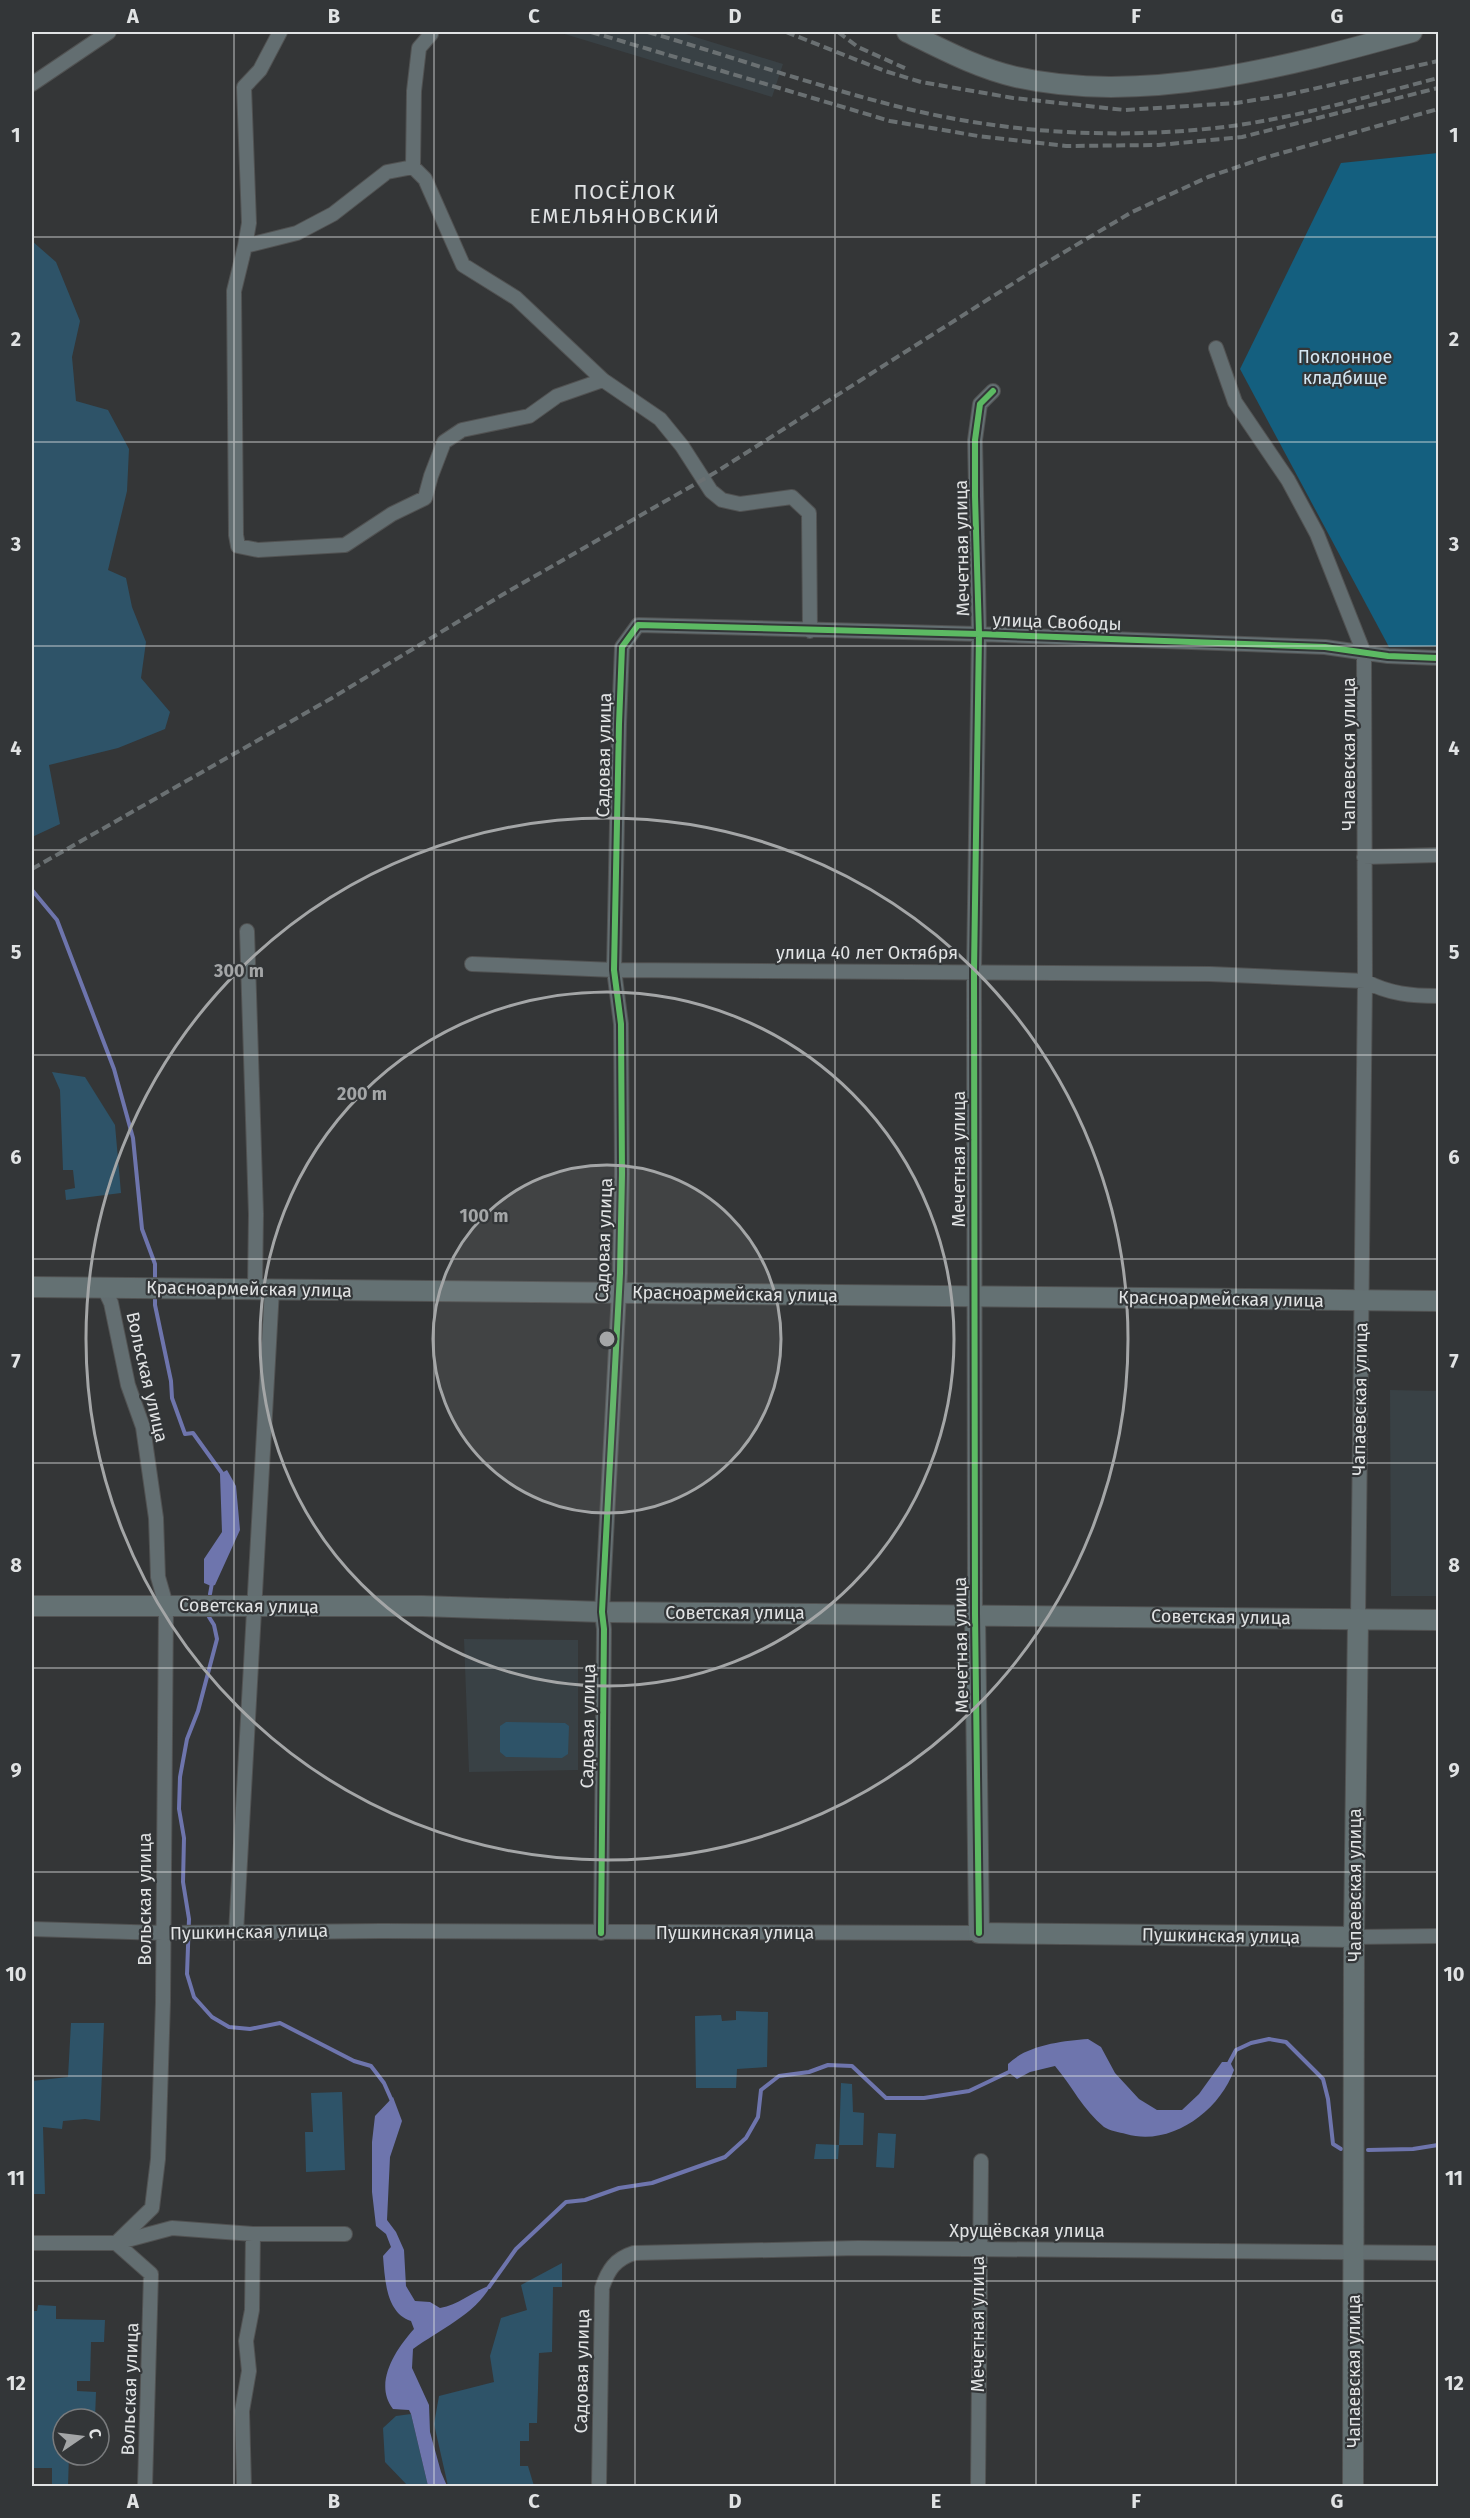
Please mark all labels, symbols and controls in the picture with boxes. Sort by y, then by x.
text: A [126,4,140,28]
text: B [328,4,340,28]
text: C [528,4,540,28]
text: D [728,4,742,28]
text: E [931,4,941,28]
text: F [1131,4,1141,28]
text: G [1331,4,1343,28]
text: 1 [11,123,21,147]
text: 1 [1449,123,1459,147]
district label: ПОСЁЛОК ЕМЕЛЬЯНОВСКИЙ [529,179,721,229]
text: 2 [11,327,21,351]
text: 2 [1449,327,1459,351]
park label: Поклонное кладбище [1298,346,1392,389]
street label: Мечетная улица [950,480,974,616]
text: 3 [10,532,21,556]
text: 3 [1448,532,1459,556]
street label: улица Свободы [992,609,1122,635]
street label: Чапаевская улица [1338,677,1360,831]
street label: Садовая улица [592,692,616,818]
text: 4 [10,736,22,760]
text: 4 [1448,736,1460,760]
text: 5 [11,940,22,964]
text: 5 [1449,940,1460,964]
street label: улица 40 лет Октября [776,942,958,964]
text: 300 m [213,960,264,982]
text: 200 m [337,1083,387,1105]
street label: Мечетная улица [948,1091,970,1227]
text: 6 [10,1145,22,1169]
text: 6 [1448,1145,1460,1169]
street label: Садовая улица [591,1177,617,1303]
text: 100 m [460,1205,508,1227]
street label: Красноармейская улица [146,1276,352,1302]
street label: Красноармейская улица [632,1281,838,1307]
street label: Красноармейская улица [1118,1286,1324,1312]
street label: Вольская улица [121,1310,173,1444]
street label: Чапаевская улица [1348,1322,1372,1476]
centre of rings [597,1329,617,1349]
text: 7 [11,1349,21,1373]
text: 7 [1449,1349,1459,1373]
text: 8 [10,1553,22,1577]
text: 8 [1448,1553,1460,1577]
street label: Мечетная улица [949,1577,973,1713]
street label: Советская улица [179,1594,319,1618]
street label: Советская улица [665,1602,805,1624]
street label: Советская улица [1151,1605,1291,1629]
street label: Садовая улица [576,1663,600,1789]
text: 9 [10,1758,22,1782]
text: 9 [1448,1758,1460,1782]
street label: Чапаевская улица [1344,1808,1366,1962]
street label: Вольская улица [134,1832,156,1966]
street label: Пушкинская улица [170,1920,328,1944]
street label: Пушкинская улица [656,1922,814,1944]
street label: Пушкинская улица [1142,1924,1300,1948]
text: 10 [6,1962,26,1986]
text: 10 [1444,1962,1464,1986]
text: 11 [7,2166,25,2190]
text: 11 [1445,2166,1463,2190]
street label: Хрущёвская улица [949,2220,1105,2242]
street label: Мечетная улица [967,2256,989,2392]
street label: Чапаевская улица [1343,2294,1365,2448]
street label: Садовая улица [570,2308,594,2434]
street label: Вольская улица [117,2322,143,2456]
text: 12 [6,2371,26,2395]
text: 12 [1444,2371,1464,2395]
north arrow [51,2407,111,2467]
text: С [85,2427,106,2441]
text: A [126,2489,140,2513]
text: B [328,2489,340,2513]
text: C [528,2489,540,2513]
text: D [728,2489,742,2513]
text: E [931,2489,941,2513]
text: F [1131,2489,1141,2513]
text: G [1331,2489,1343,2513]

